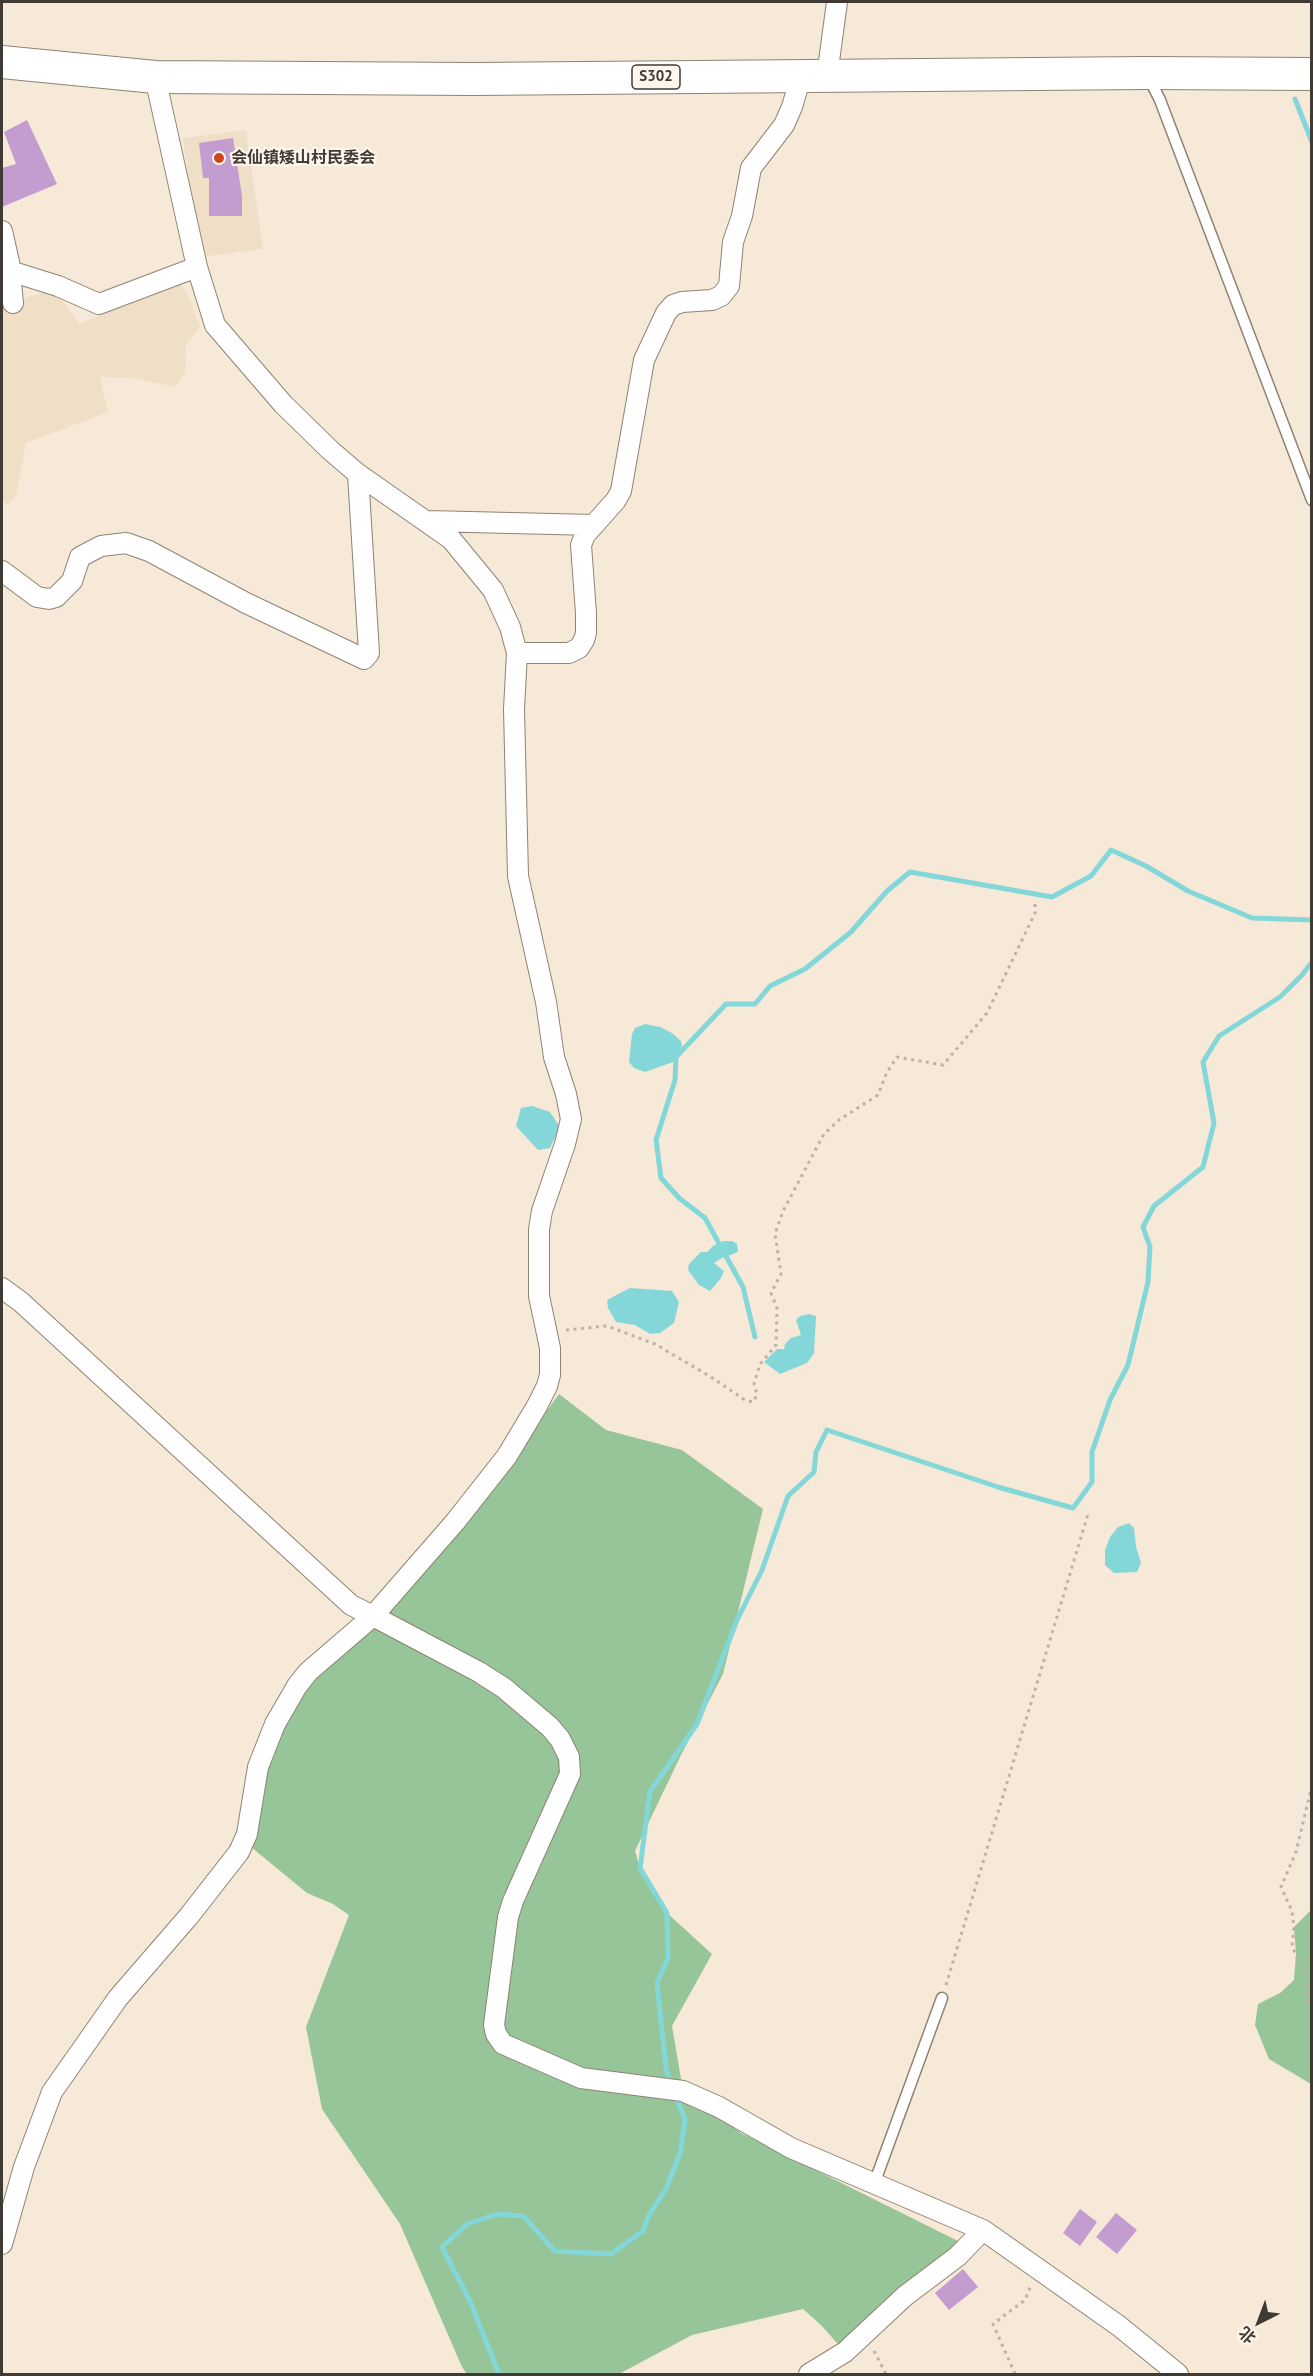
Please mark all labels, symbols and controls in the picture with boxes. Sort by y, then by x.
road number: S302 [632,65,680,89]
place label: 会仙镇矮山村民委会 [231,148,375,168]
marker: 会仙镇矮山村民委会 [212,151,226,165]
north arrow [1229,2292,1289,2352]
text: 北 [1234,2323,1260,2348]

